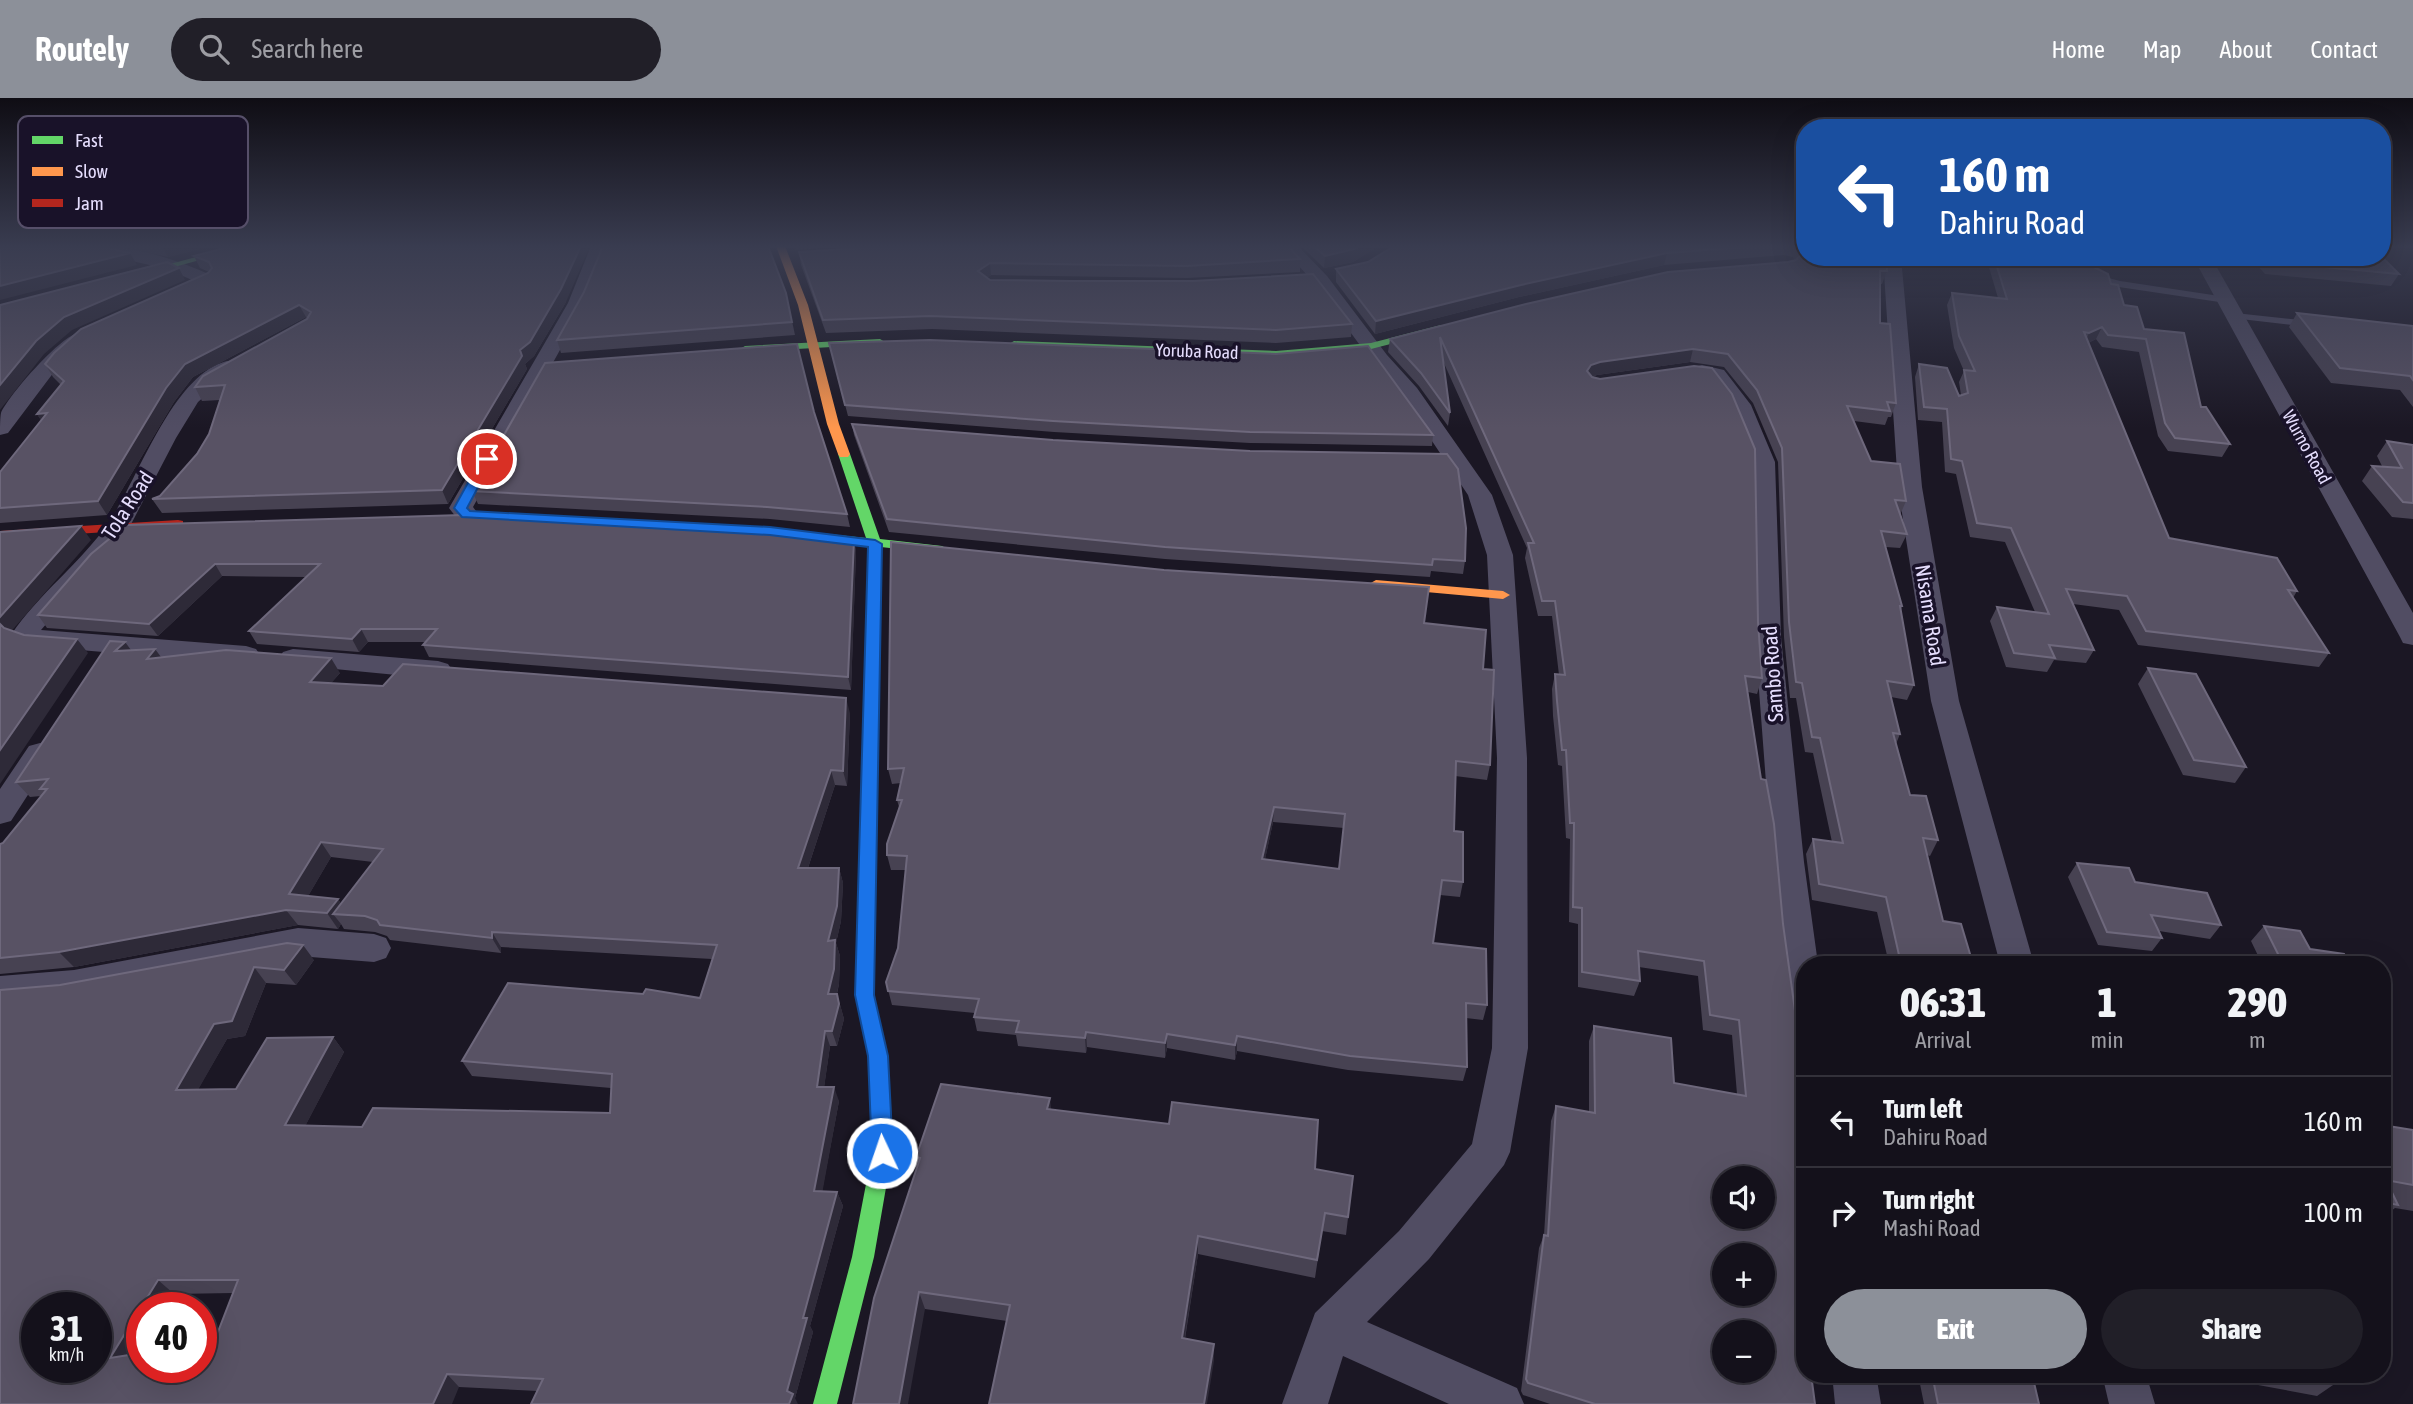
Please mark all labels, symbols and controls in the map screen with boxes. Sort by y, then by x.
search box [171,18,661,81]
text: Routely [35,30,129,68]
icon: search [195,30,233,68]
text: Search here [251,34,363,64]
text: Home [2051,36,2105,63]
text: Map [2143,36,2181,63]
text: About [2219,36,2272,63]
text: Contact [2310,36,2378,63]
legend [18,116,248,228]
text: Fast [75,129,103,151]
text: 160 m [1939,146,2050,202]
icon: left [1824,147,1915,238]
text: Slow [75,160,109,182]
text: Jam [75,192,104,214]
text: Dahiru Road [1939,204,2085,241]
street label: Yoruba Road [1155,339,1239,363]
street label: Wurno Road [2278,407,2336,487]
pin [457,429,517,489]
icon: arrive [468,440,506,478]
street label: Tola Road [96,467,158,543]
street label: Nisama Road [1911,563,1951,667]
street label: Sambo Road [1757,625,1787,723]
text: 06:31 [1900,978,1987,1026]
text: 1 [2097,978,2117,1026]
text: 290 [2228,978,2287,1026]
text: Arrival [1915,1027,1971,1053]
text: min [2091,1027,2124,1053]
text: m [2249,1027,2266,1053]
text: Turn left [1883,1094,1963,1124]
icon: left [1824,1103,1862,1141]
text: 160 m [2304,1107,2363,1137]
position arrow [845,1116,919,1190]
text: Dahiru Road [1883,1124,1988,1150]
map controls [1712,1166,1775,1383]
button: sound [1712,1166,1775,1229]
text: Turn right [1883,1185,1974,1215]
icon: right [1824,1194,1862,1232]
text: 100 m [2304,1198,2363,1228]
text: Mashi Road [1883,1215,1981,1241]
button: + [1712,1243,1775,1306]
button: Exit [1824,1289,2087,1369]
button: Share [2101,1289,2363,1369]
speed limit sign: 40 [126,1292,217,1383]
text: 31 [50,1308,83,1348]
button: − [1712,1320,1775,1383]
text: km/h [49,1344,84,1365]

